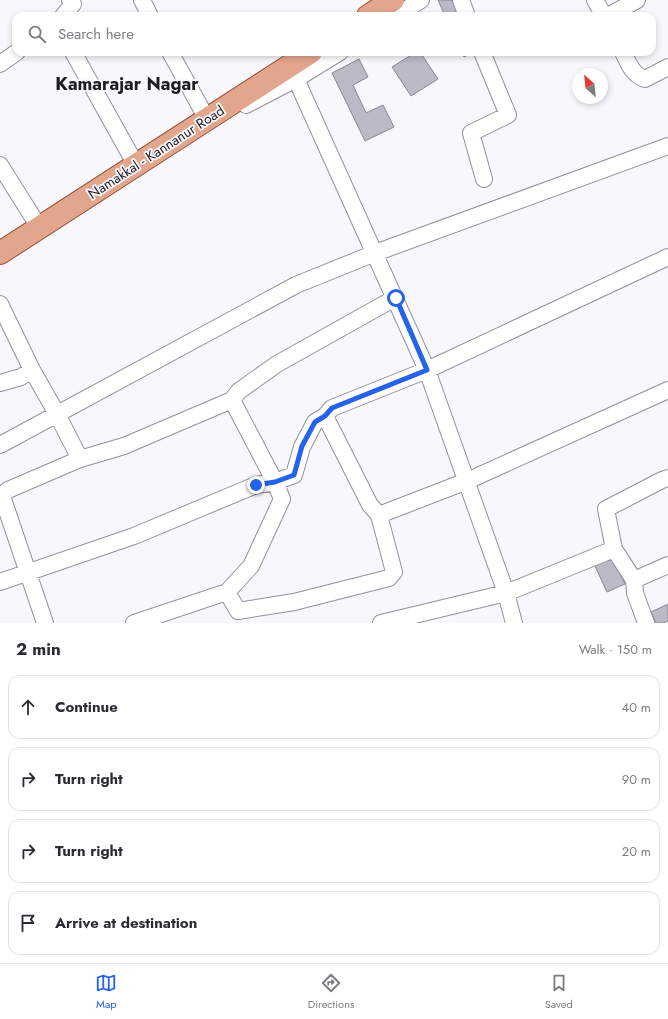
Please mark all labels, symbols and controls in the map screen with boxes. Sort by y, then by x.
search box [12,12,656,56]
icon: search [26,23,48,45]
text: Search here [58,23,134,45]
north arrow [572,68,608,104]
district label: Kamarajar Nagar [55,71,199,97]
street label: Namakkal - Kannanur Road [84,100,228,204]
route start [387,289,405,307]
route end [247,476,265,494]
text: 2 min [16,637,61,661]
text: Walk · 150 m [579,640,652,659]
icon: ahead [17,696,39,718]
text: Continue [55,696,118,718]
text: 40 m [622,698,651,717]
icon: right [17,768,39,790]
text: Turn right [55,768,123,790]
text: 90 m [622,770,651,789]
icon: right [17,840,39,862]
text: Turn right [55,840,123,862]
text: 20 m [622,842,651,861]
icon: arrive [17,912,39,934]
text: Arrive at destination [55,912,197,934]
tab: Map [95,972,117,1012]
tab: Directions [308,972,354,1012]
tab: Saved [545,972,573,1012]

